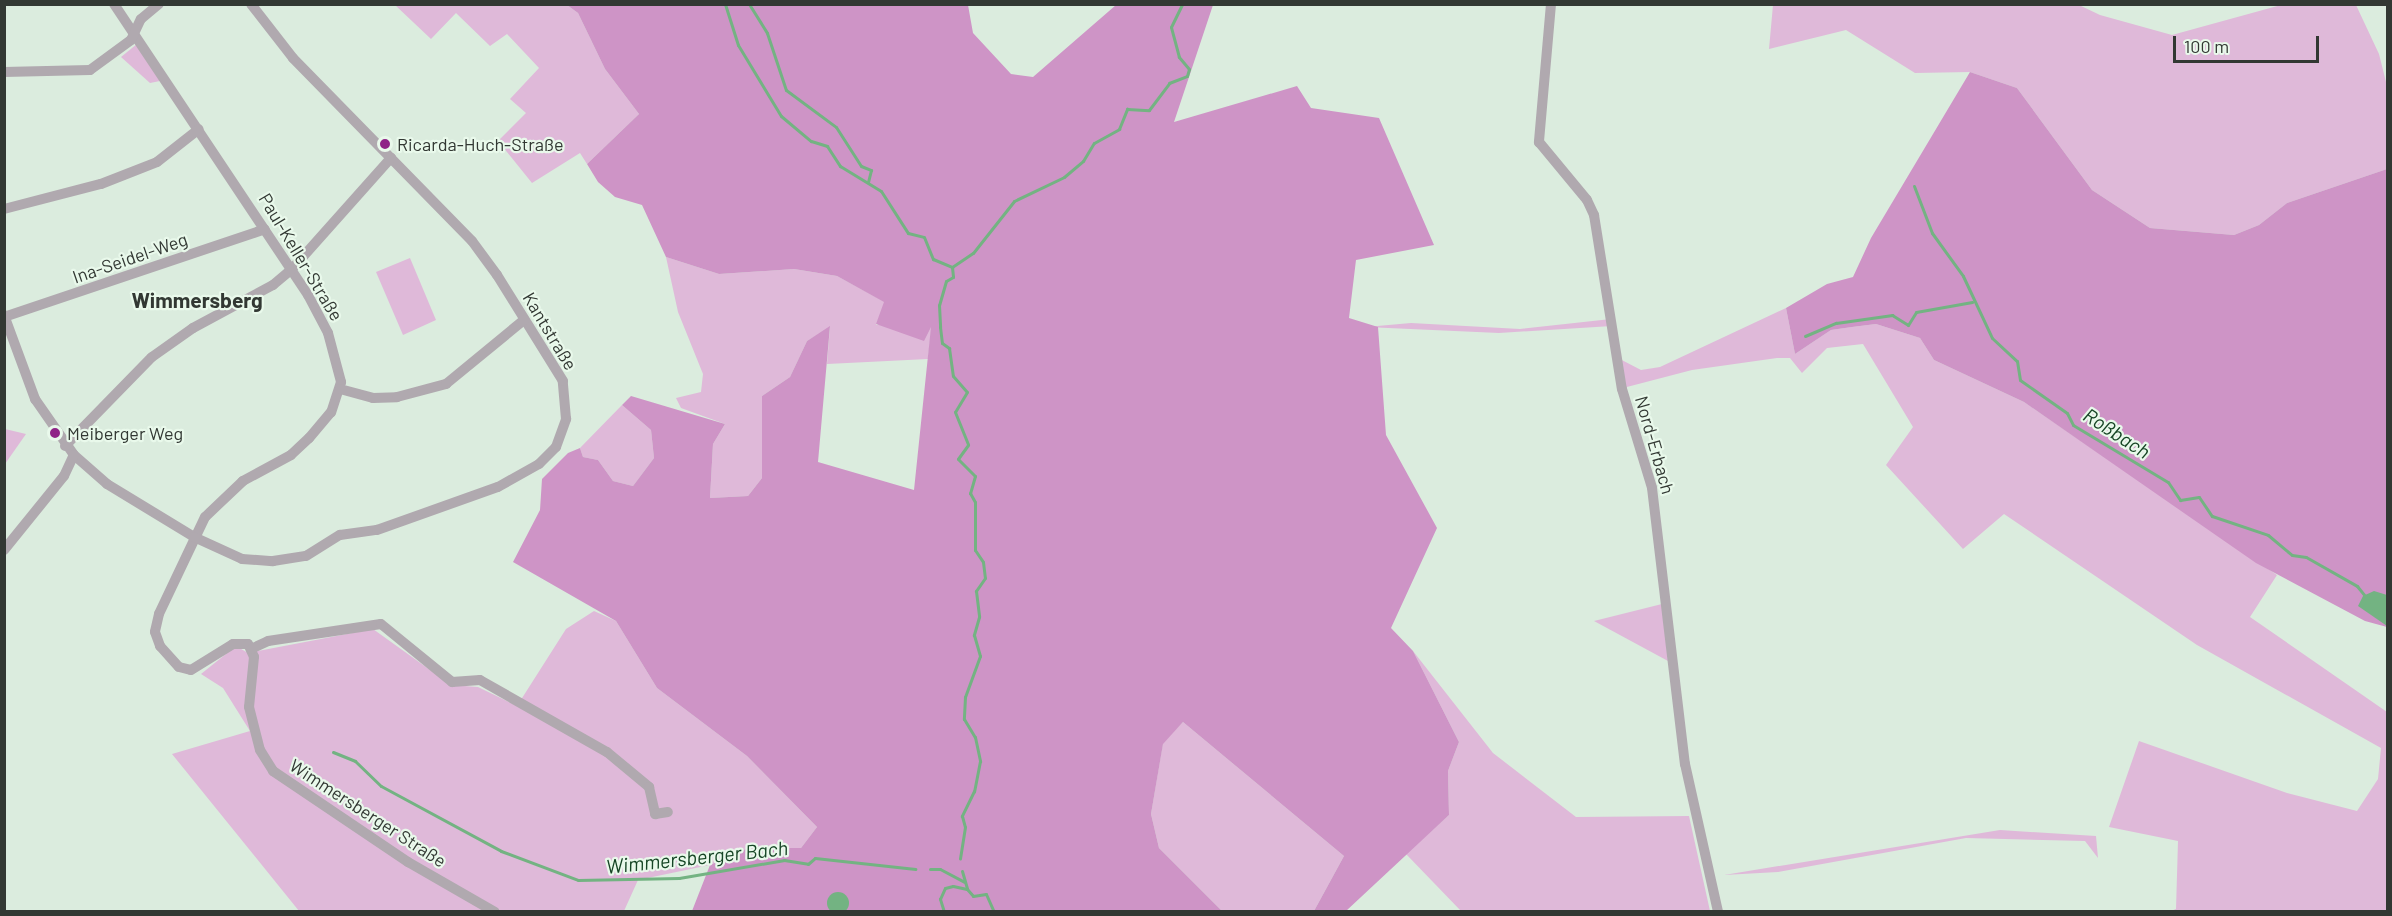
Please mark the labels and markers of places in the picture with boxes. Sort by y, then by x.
place label: Ricarda-Huch-Straße [397,133,564,155]
marker: Ricarda-Huch-Straße [378,137,392,151]
place label: Meiberger Weg [67,422,183,444]
marker: Meiberger Weg [48,426,62,440]

